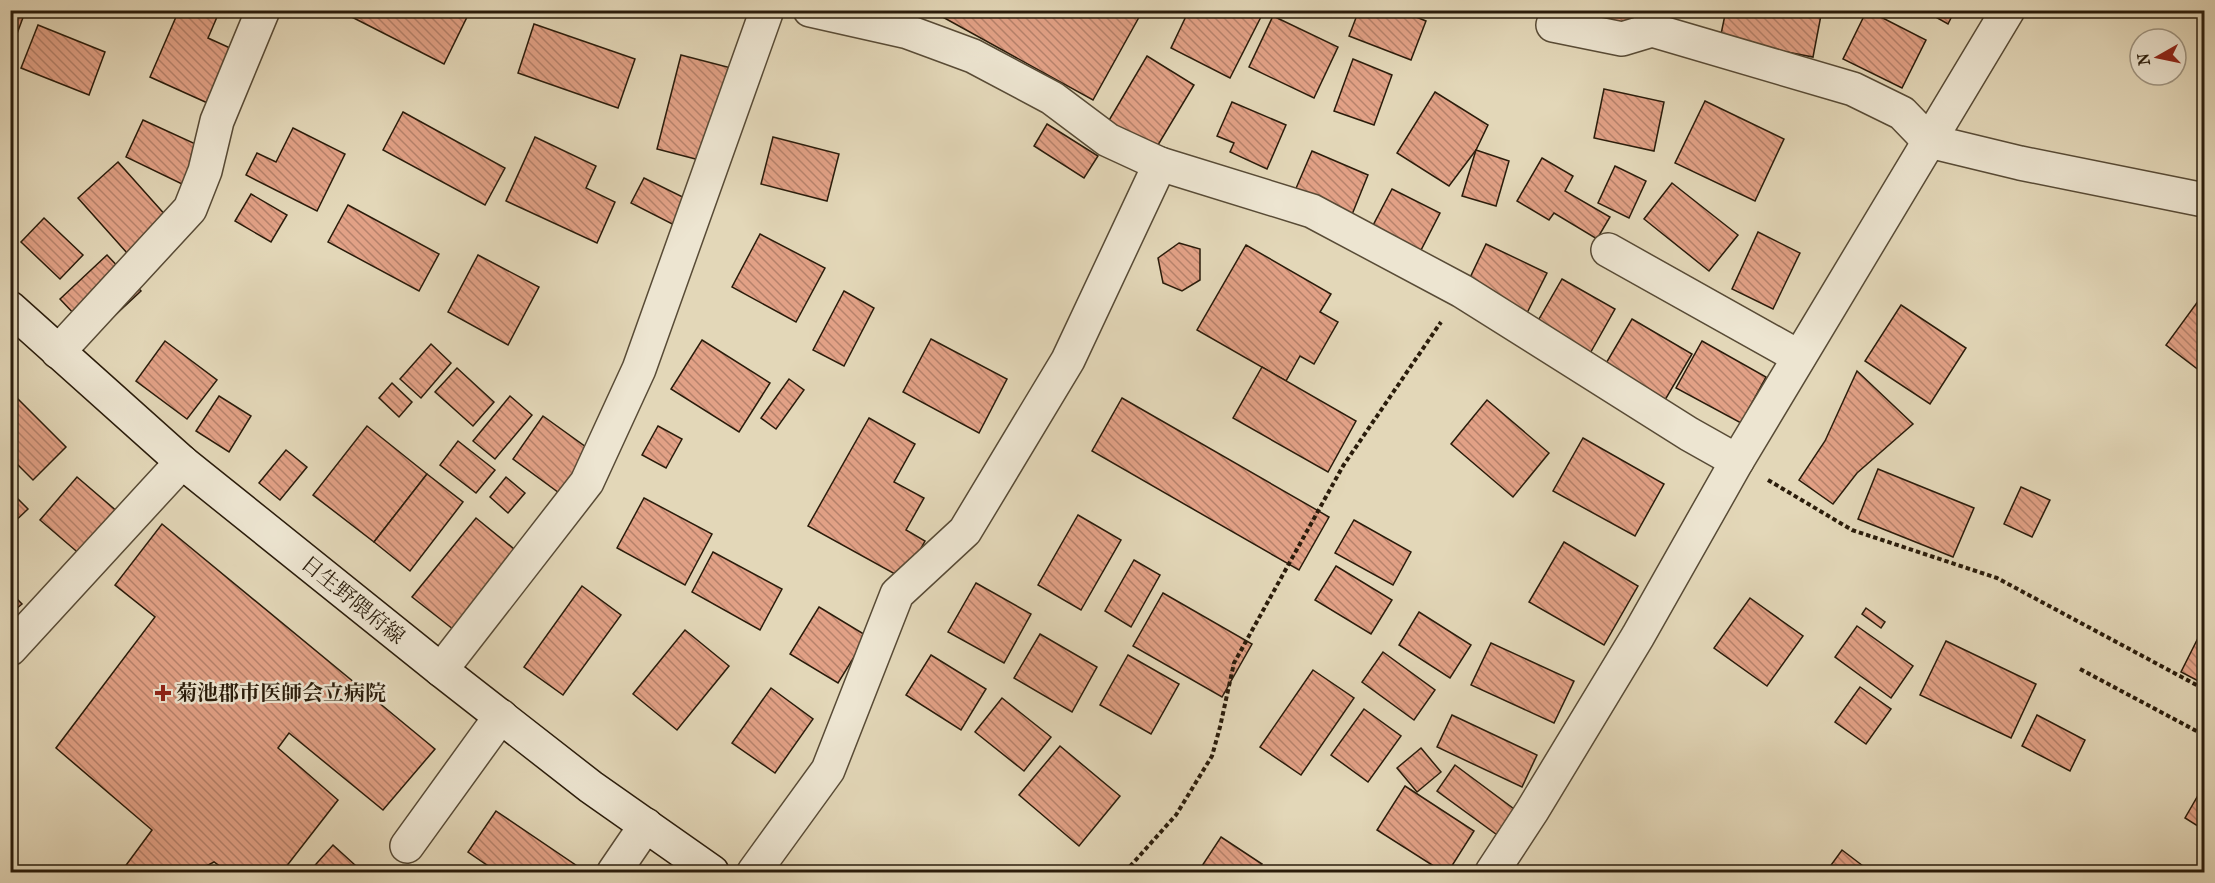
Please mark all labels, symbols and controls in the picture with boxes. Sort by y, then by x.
north arrow [2128,27,2188,87]
text: N [2133,51,2154,67]
street label: 日生野隈府線 [296,551,410,649]
place label: 菊池郡市医師会立病院 [176,681,386,705]
marker: 菊池郡市医師会立病院 [154,684,172,702]

